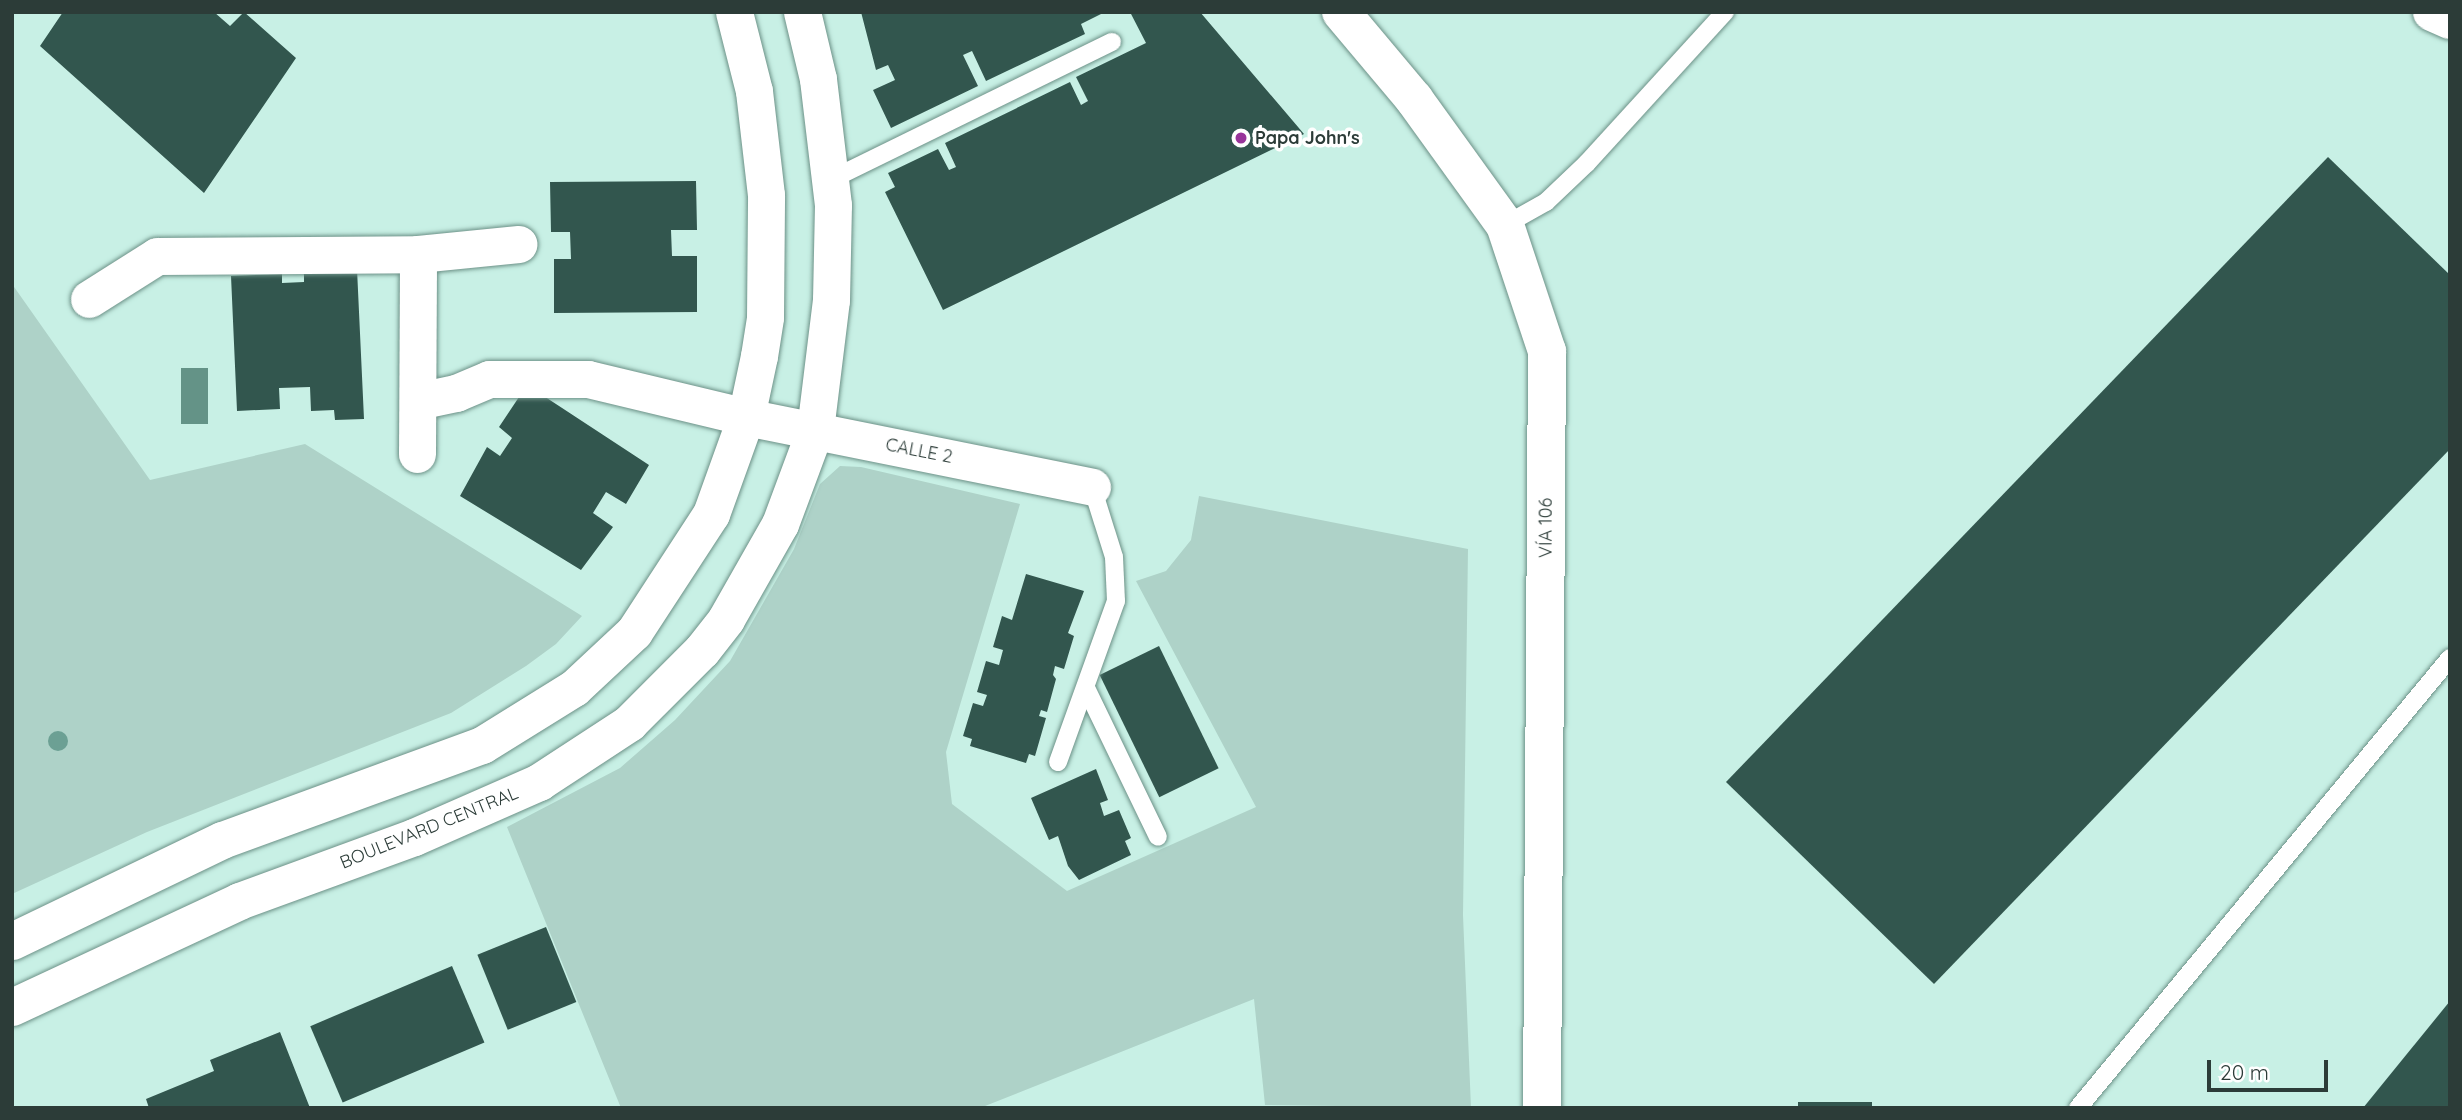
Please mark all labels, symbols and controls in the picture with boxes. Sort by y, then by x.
place label: Papa John's [1255,127,1360,149]
marker: Papa John's [1233,130,1249,146]
street label: CALLE 2 [884,434,954,468]
street label: VÍA 106 [1535,498,1557,558]
street label: BOULEVARD CENTRAL [337,782,521,874]
scale bar [2210,1046,2331,1090]
text: 20 m [2220,1059,2269,1085]

